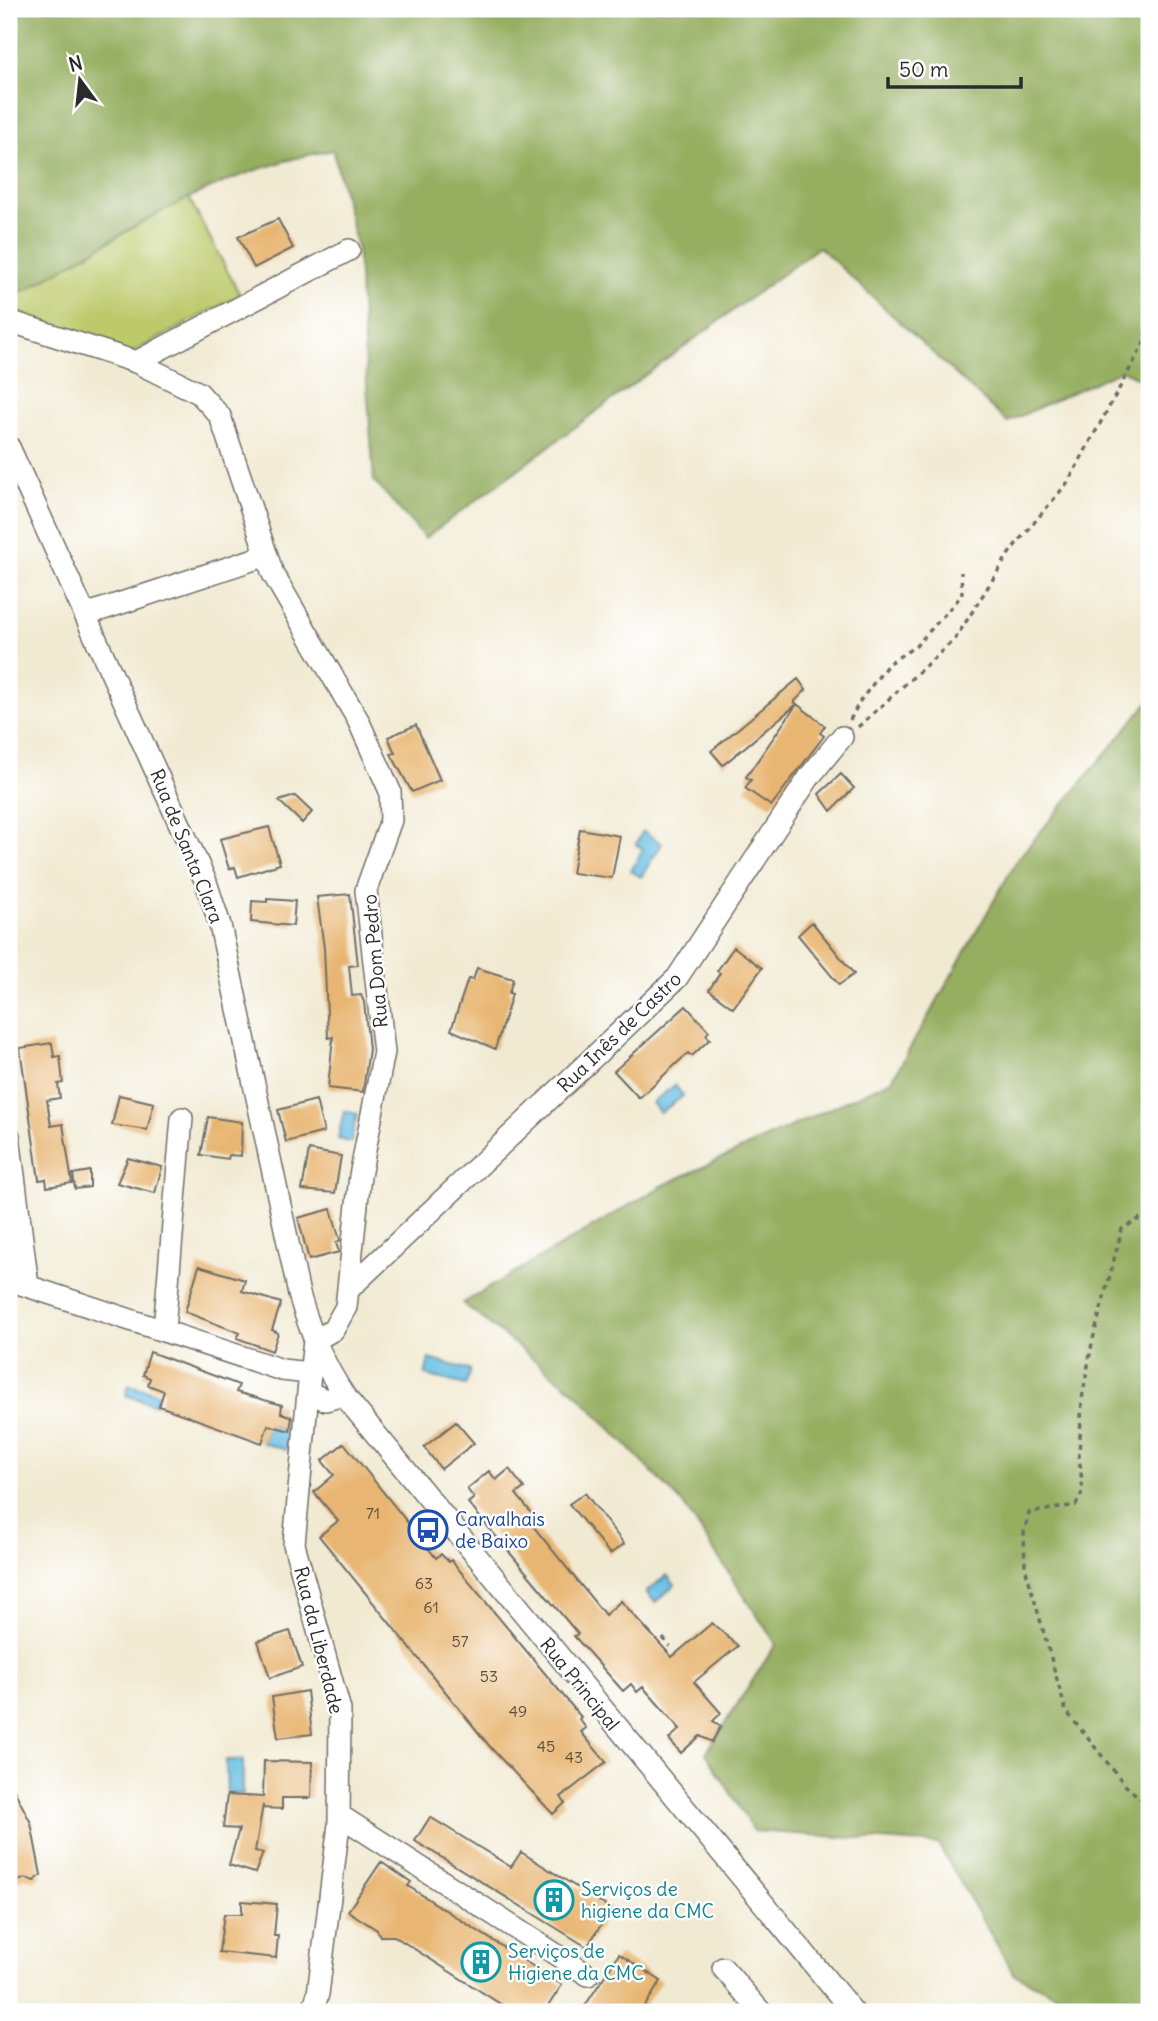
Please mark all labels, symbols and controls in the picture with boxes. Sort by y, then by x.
north arrow [46,46,116,116]
scale bar [888,46,1021,90]
text: N [66,50,85,77]
text: 50 m [899,56,948,83]
street label: Rua de Santa Clara [145,765,229,927]
street label: Rua Dom Pedro [357,893,393,1029]
street label: Rua Inês de Castro [552,967,686,1097]
house number: 71 [366,1503,380,1523]
place label: Carvalhais de Baixo [455,1507,545,1553]
bus stop icon: Carvalhais de Baixo [407,1509,449,1551]
street label: Rua da Liberdade [289,1564,349,1716]
house number: 63 [415,1573,433,1593]
house number: 61 [423,1597,439,1617]
house number: 57 [451,1631,469,1651]
street label: Rua Principal [535,1633,625,1735]
house number: 53 [480,1666,498,1686]
house number: 49 [509,1701,527,1721]
house number: 45 [537,1736,555,1756]
house number: 43 [565,1747,583,1767]
place label: Serviços de higiene da CMC [581,1877,714,1923]
building icon: Serviços de higiene da CMC [533,1879,575,1921]
place label: Serviços de Higiene da CMC [508,1939,644,1985]
building icon: Serviços de Higiene da CMC [460,1941,502,1983]

